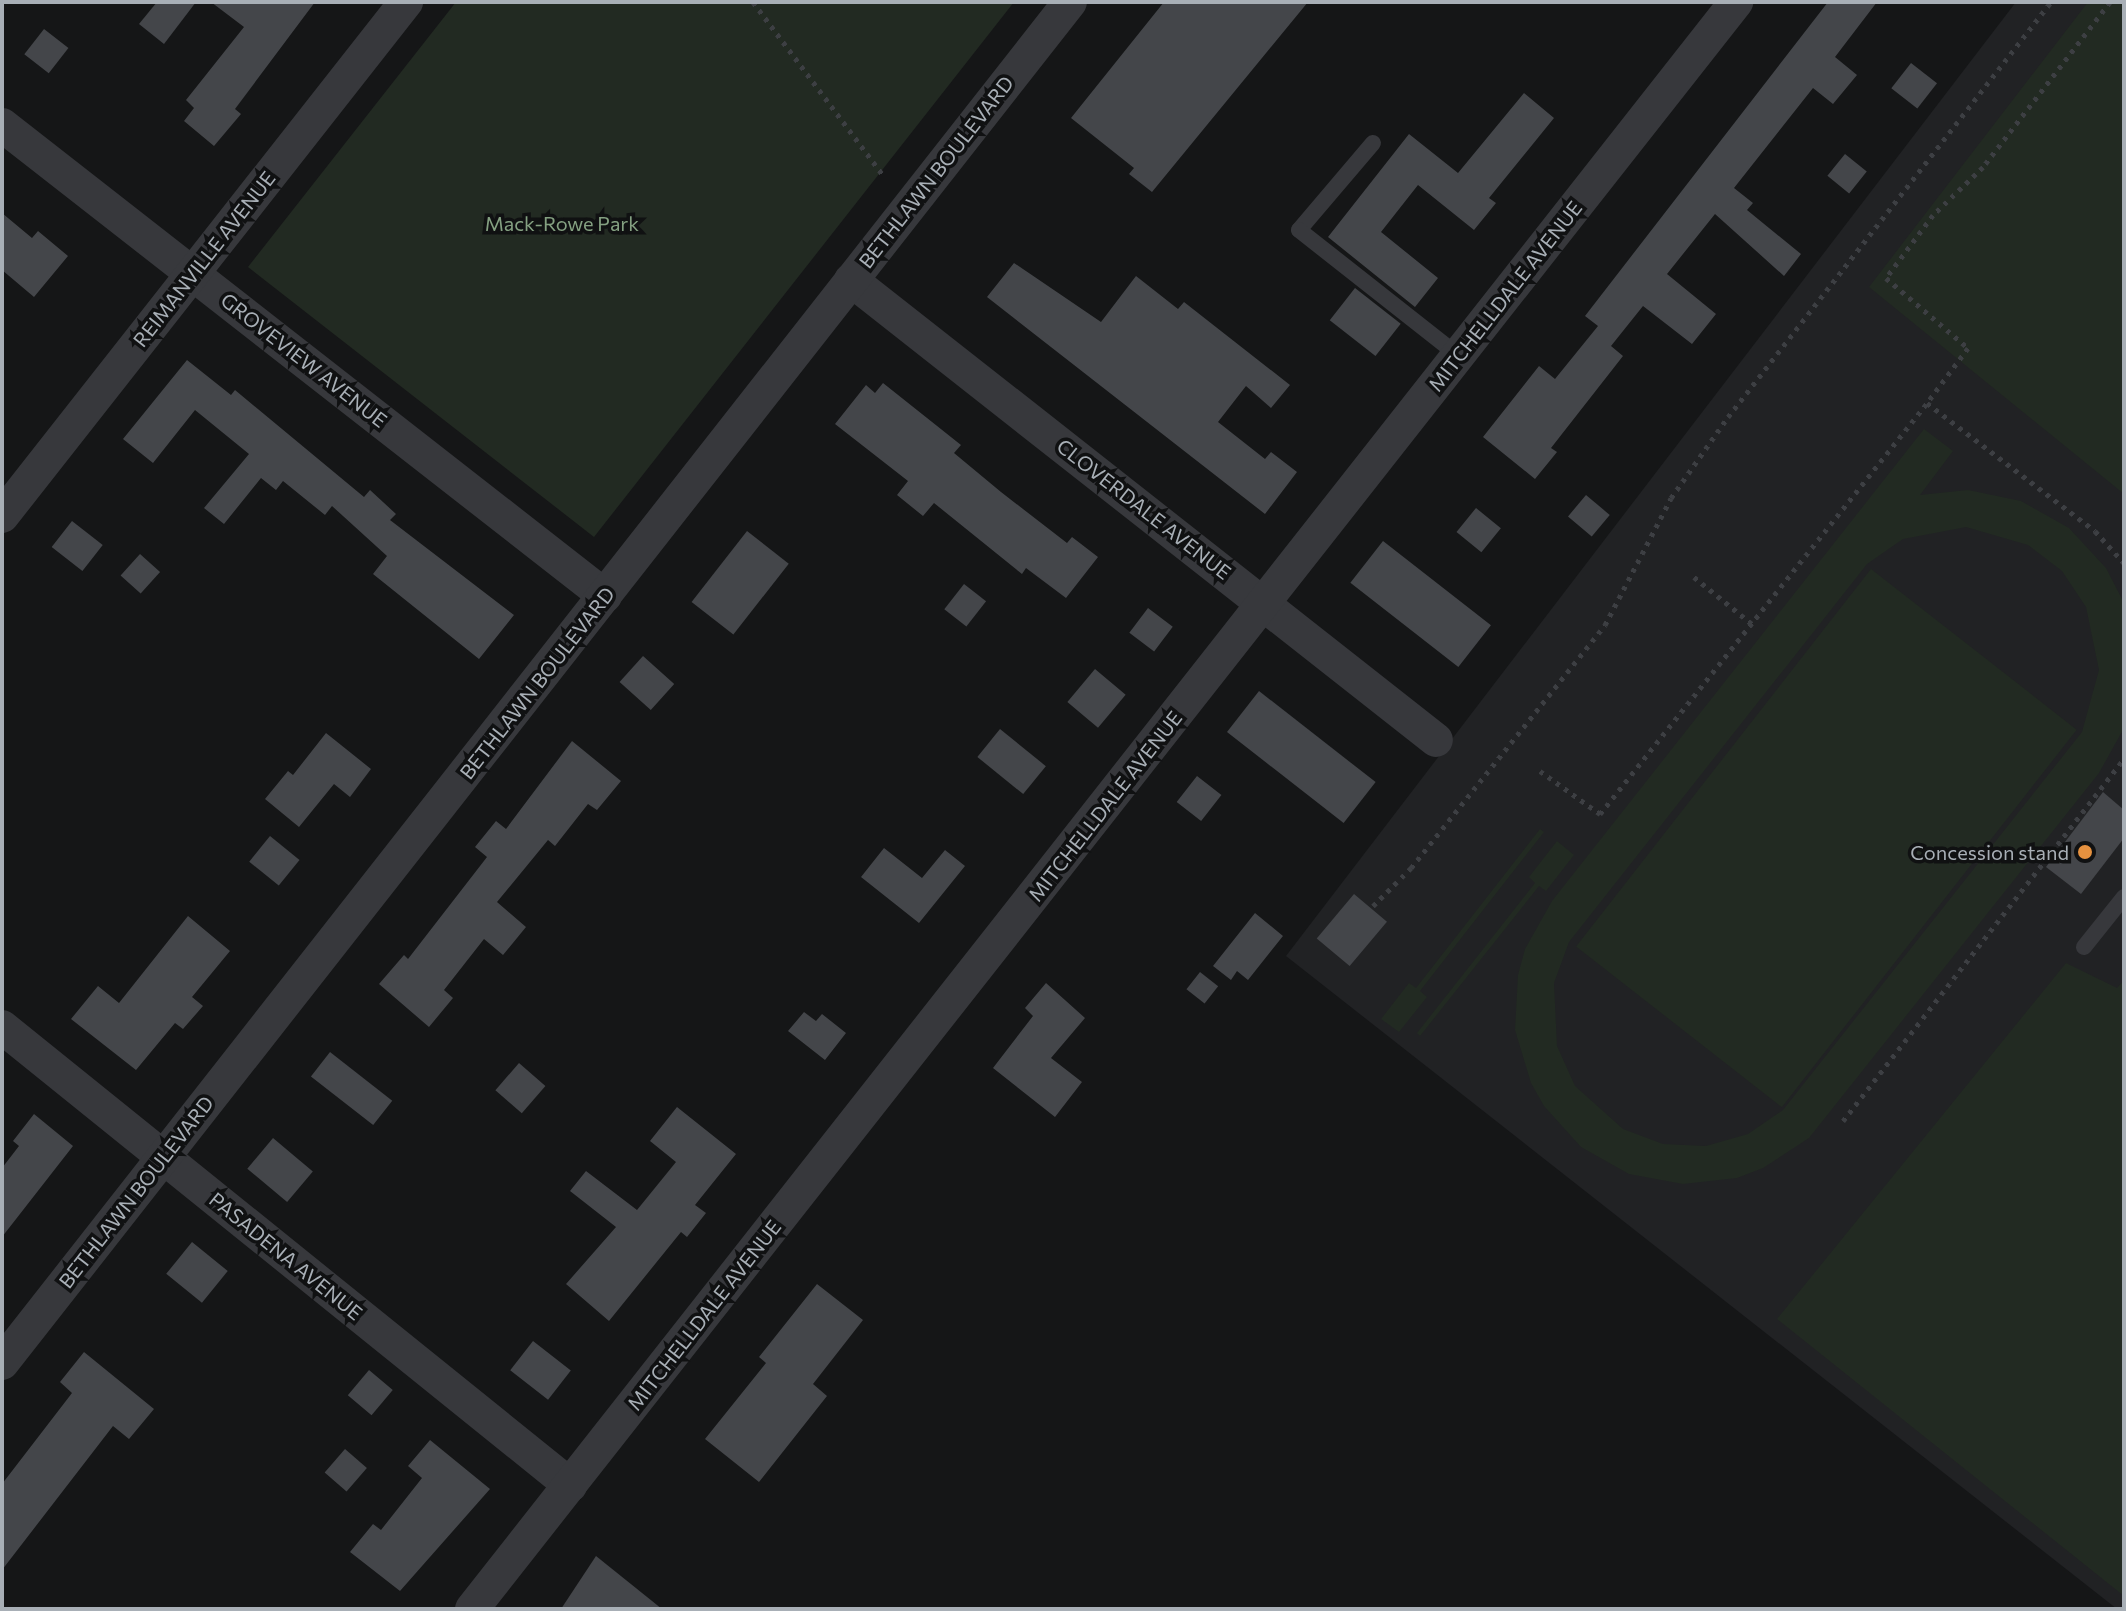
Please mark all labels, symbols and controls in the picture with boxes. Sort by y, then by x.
street label: BETHLAWN BOULEVARD [854,71,1018,273]
street label: REIMANVILLE AVENUE [128,166,280,352]
street label: MITCHELLDALE AVENUE [1423,196,1587,396]
park label: Mack-Rowe Park [485,211,639,235]
street label: GROVEVIEW AVENUE [216,288,392,432]
street label: CLOVERDALE AVENUE [1052,434,1236,584]
street label: BETHLAWN BOULEVARD [455,582,619,784]
street label: MITCHELLDALE AVENUE [1023,706,1187,906]
place label: Concession stand [1910,840,2069,864]
marker: Concession stand [2076,843,2094,861]
street label: BETHLAWN BOULEVARD [54,1091,218,1293]
street label: PASADENA AVENUE [205,1187,367,1325]
street label: MITCHELLDALE AVENUE [622,1215,786,1415]

